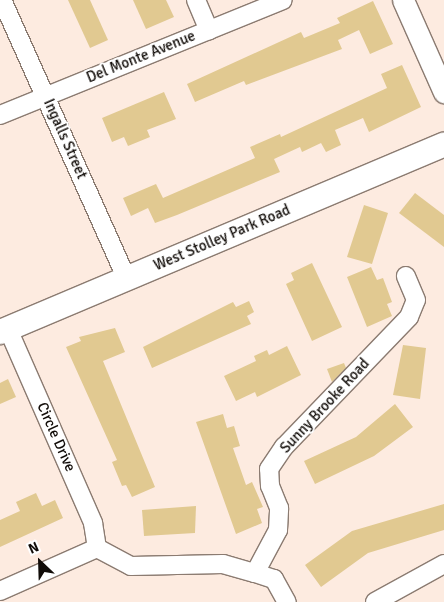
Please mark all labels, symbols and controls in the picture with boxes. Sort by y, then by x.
street label: Del Monte Avenue [84,27,198,87]
street label: Ingalls Street [39,96,91,182]
street label: West Stolley Park Road [151,201,293,275]
street label: Sunny Brooke Road [277,355,373,457]
street label: Circle Drive [33,400,79,474]
north arrow [15,537,65,587]
text: N [26,538,42,558]

